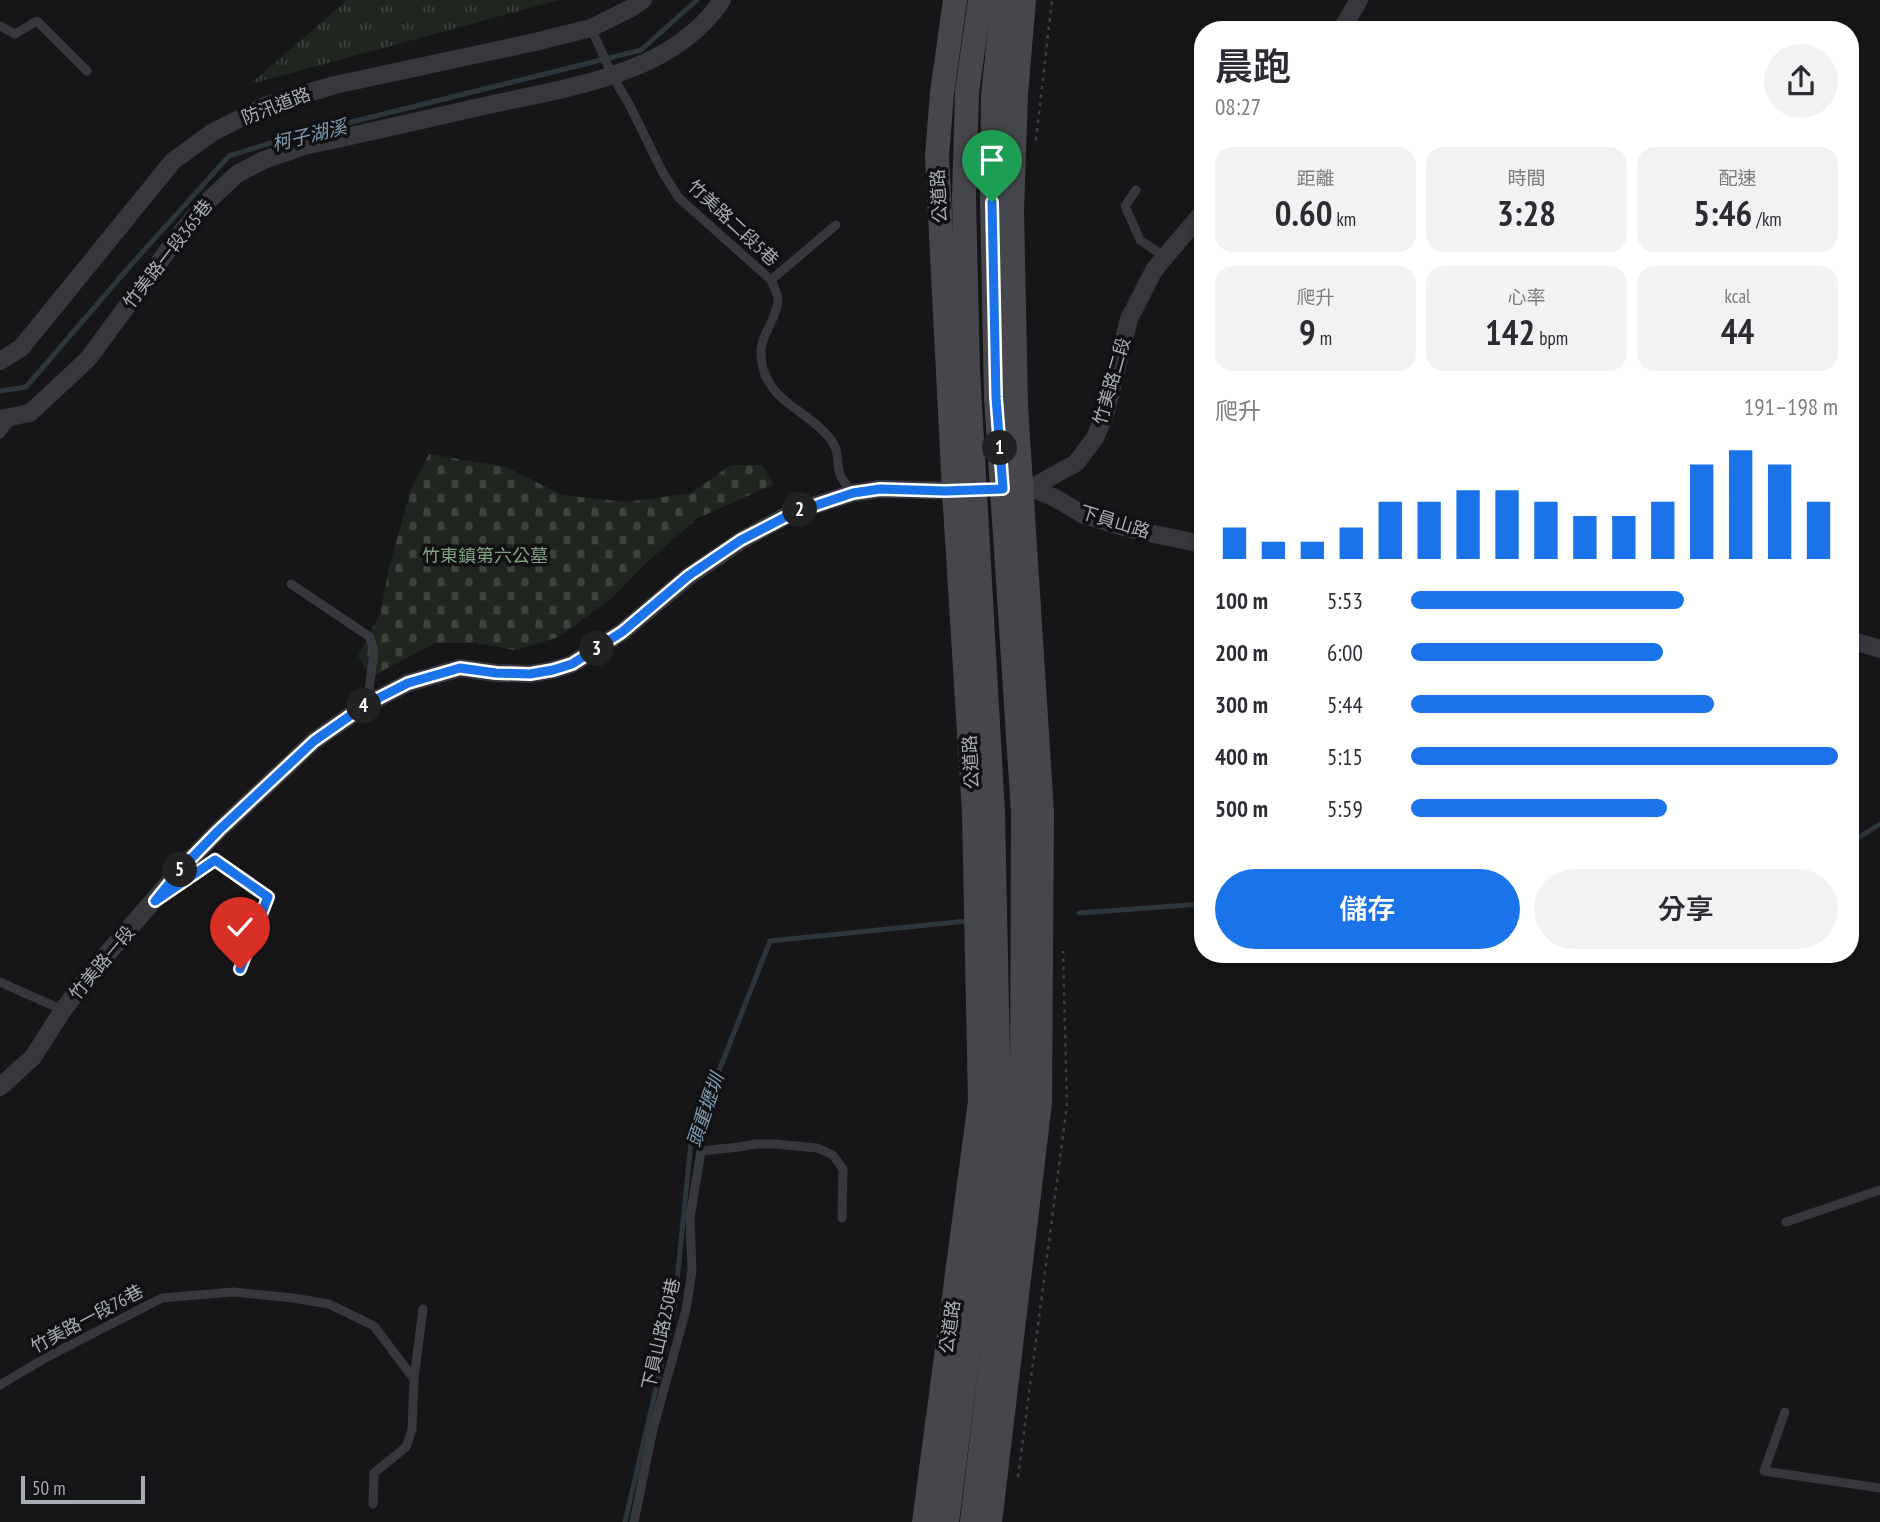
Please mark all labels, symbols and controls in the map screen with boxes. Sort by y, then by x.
text: 晨跑 [1215,41,1291,90]
button: share [1764,44,1838,118]
street label: 防汛道路 [238,82,314,129]
text: 08:27 [1215,92,1261,121]
water label: 柯子湖溪 [269,113,352,156]
pin [962,130,1022,202]
icon: arrive [973,141,1011,179]
text: 距離 [1296,166,1335,190]
text: 時間 [1507,166,1546,190]
text: 配速 [1718,166,1757,190]
street label: 公道路 [926,168,951,224]
street label: 竹美路二段5巷 [683,175,784,271]
text: 0.60 [1275,190,1332,236]
text: 3:28 [1497,190,1556,236]
text: 5:46 [1693,190,1752,236]
street label: 竹美路一段365巷 [118,194,217,313]
text: km [1332,207,1356,231]
text: /km [1752,207,1782,231]
text: kcal [1725,284,1750,308]
text: 爬升 [1296,285,1335,309]
text: 心率 [1507,285,1546,309]
text: 44 [1721,308,1754,354]
text: 9 [1299,309,1316,355]
text: 142 [1485,309,1535,355]
text: m [1316,326,1332,350]
text: bpm [1535,326,1568,350]
street label: 竹美路二段 [1088,334,1135,427]
text: 191–198 m [1744,392,1838,421]
text: 爬升 [1215,396,1261,425]
pin: 1 [982,430,1018,466]
text: 1 [995,435,1004,459]
pin: 2 [782,492,818,528]
text: 2 [795,497,804,521]
street label: 下員山路 [1077,500,1153,543]
park label: 竹東鎮第六公墓 [422,544,548,567]
text: 100 m [1215,586,1268,615]
text: 5:53 [1327,586,1363,615]
pin: 3 [580,632,614,666]
text: 3 [592,636,601,660]
text: 200 m [1215,638,1268,667]
text: 6:00 [1327,638,1363,667]
pin: 4 [346,688,382,724]
text: 300 m [1215,690,1268,719]
text: 5:44 [1327,690,1363,719]
text: 4 [359,693,368,717]
street label: 公道路 [958,734,983,790]
text: 400 m [1215,742,1268,771]
text: 5:15 [1327,742,1363,771]
text: 500 m [1215,794,1268,823]
text: 5:59 [1327,794,1363,823]
pin: 5 [162,852,198,888]
text: 5 [175,857,184,881]
button: 儲存 [1215,869,1520,949]
button: 分享 [1534,869,1838,949]
pin [210,897,270,969]
icon: check [221,908,259,946]
street label: 竹美路一段 [64,921,139,1005]
water label: 頭重壢圳 [681,1067,730,1150]
street label: 下員山路250巷 [636,1276,685,1392]
street label: 竹美路一段76巷 [27,1279,147,1358]
street label: 公道路 [934,1299,965,1355]
scale bar [21,1473,145,1505]
text: 50 m [32,1476,66,1500]

